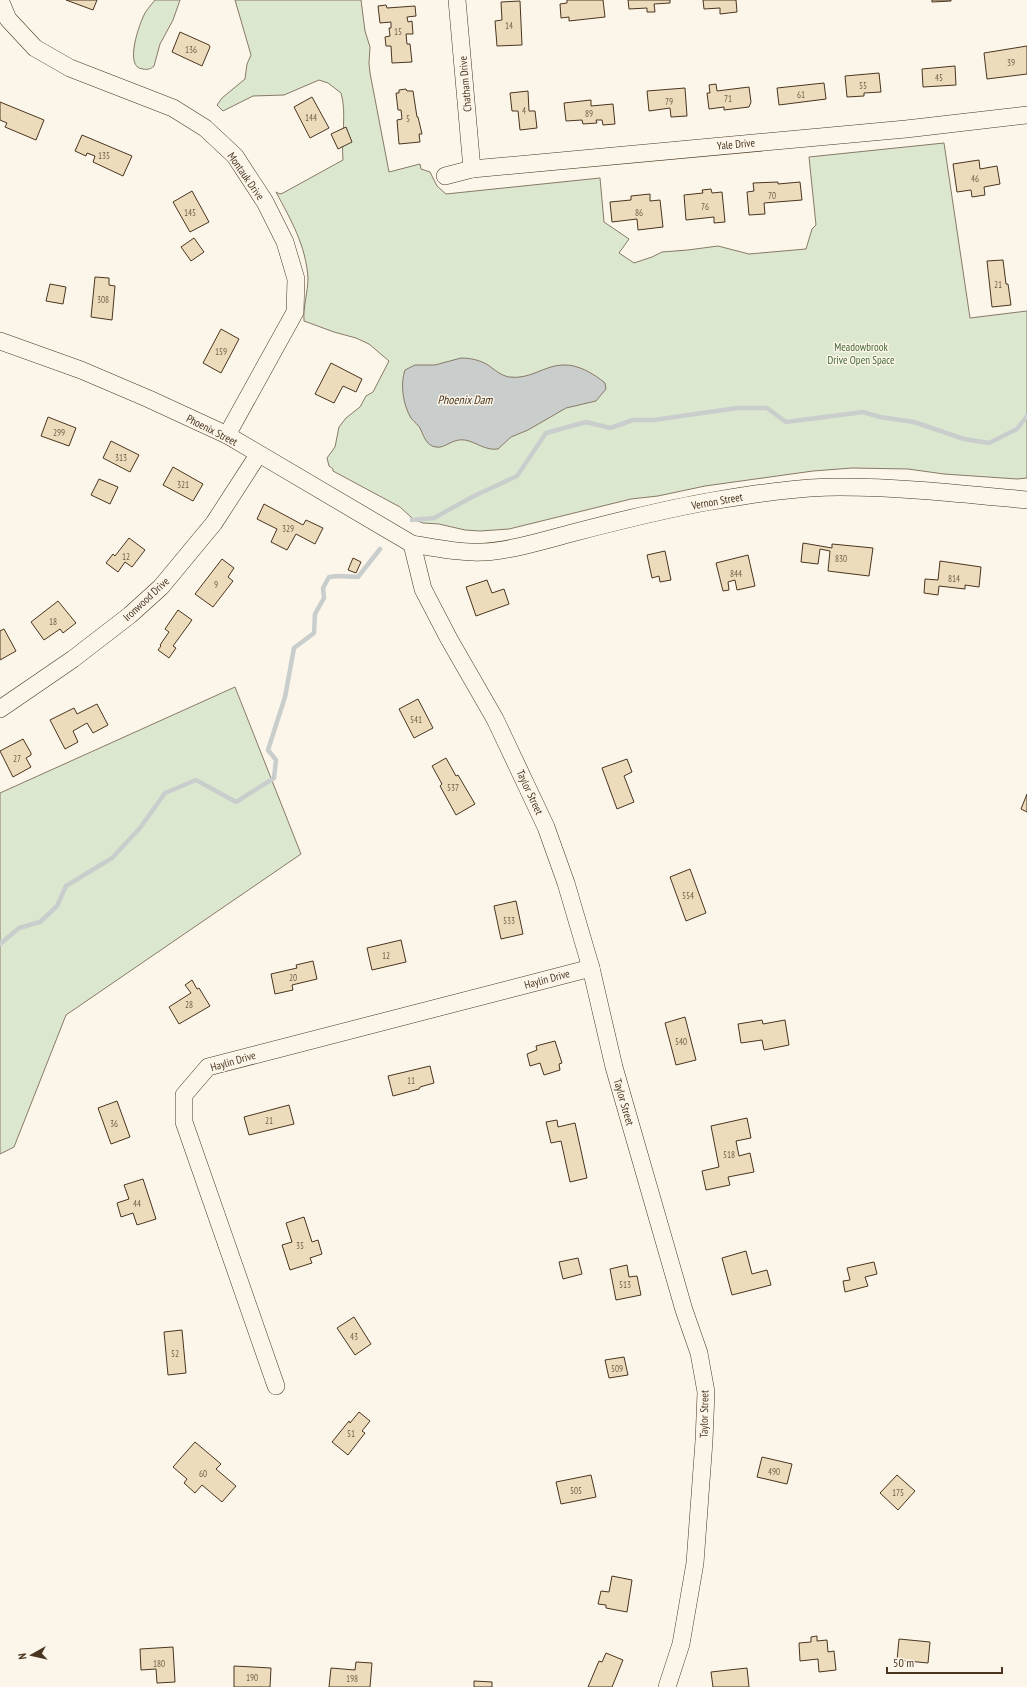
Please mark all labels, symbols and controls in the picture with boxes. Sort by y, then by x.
house number: 14 [505,20,513,31]
house number: 15 [394,26,402,37]
house number: 136 [185,44,197,55]
street label: Chatham Drive [456,55,474,113]
house number: 39 [1007,57,1015,68]
house number: 45 [935,72,943,83]
house number: 55 [859,80,867,91]
house number: 61 [797,89,805,100]
house number: 71 [724,93,732,104]
house number: 79 [665,96,673,107]
house number: 4 [522,105,526,116]
house number: 89 [585,108,593,119]
house number: 144 [305,112,317,123]
house number: 5 [406,113,410,124]
street label: Yale Drive [716,135,756,153]
street label: Montauk Drive [224,149,268,203]
house number: 135 [98,150,110,161]
house number: 46 [971,173,979,184]
house number: 70 [768,190,776,201]
house number: 76 [701,201,709,212]
house number: 145 [184,207,196,218]
house number: 86 [635,207,643,218]
house number: 21 [994,279,1002,290]
house number: 308 [97,294,109,305]
park label: Meadowbrook Drive Open Space [827,340,895,367]
house number: 159 [215,346,227,357]
water label: Phoenix Dam [438,392,494,407]
street label: Phoenix Street [184,411,240,449]
house number: 299 [53,427,65,438]
house number: 313 [115,452,127,463]
house number: 321 [177,479,189,490]
street label: Vernon Street [689,490,744,513]
house number: 329 [282,523,294,534]
house number: 12 [122,551,130,562]
house number: 830 [835,553,847,564]
house number: 844 [730,568,742,579]
house number: 814 [948,573,960,584]
street label: Ironwood Drive [120,574,172,624]
house number: 9 [214,579,218,590]
house number: 18 [49,616,57,627]
house number: 541 [410,714,422,725]
house number: 27 [13,753,21,764]
street label: Taylor Street [514,767,546,817]
house number: 537 [447,782,459,793]
house number: 554 [682,890,694,901]
house number: 533 [503,915,515,926]
house number: 12 [382,950,390,961]
street label: Haylin Drive [523,966,572,992]
house number: 20 [289,972,297,983]
house number: 28 [185,999,193,1010]
house number: 540 [675,1036,687,1047]
street label: Haylin Drive [209,1048,258,1074]
house number: 11 [407,1075,415,1086]
street label: Taylor Street [611,1077,637,1127]
house number: 21 [265,1115,273,1126]
house number: 36 [110,1118,118,1129]
house number: 518 [723,1149,735,1160]
house number: 44 [133,1198,141,1209]
house number: 35 [296,1240,304,1251]
house number: 513 [619,1279,631,1290]
house number: 43 [350,1331,358,1342]
house number: 52 [171,1348,179,1359]
house number: 509 [611,1363,623,1374]
street label: Taylor Street [697,1390,711,1438]
house number: 51 [347,1428,355,1439]
house number: 490 [768,1466,780,1477]
house number: 60 [199,1468,207,1479]
house number: 505 [570,1485,582,1496]
house number: 175 [892,1487,904,1498]
north arrow [12,1635,52,1675]
scale bar [887,1649,1002,1675]
text: N [15,1652,29,1660]
text: 50 m [893,1655,914,1670]
house number: 180 [153,1658,165,1669]
house number: 190 [246,1672,258,1683]
house number: 198 [346,1673,358,1684]

